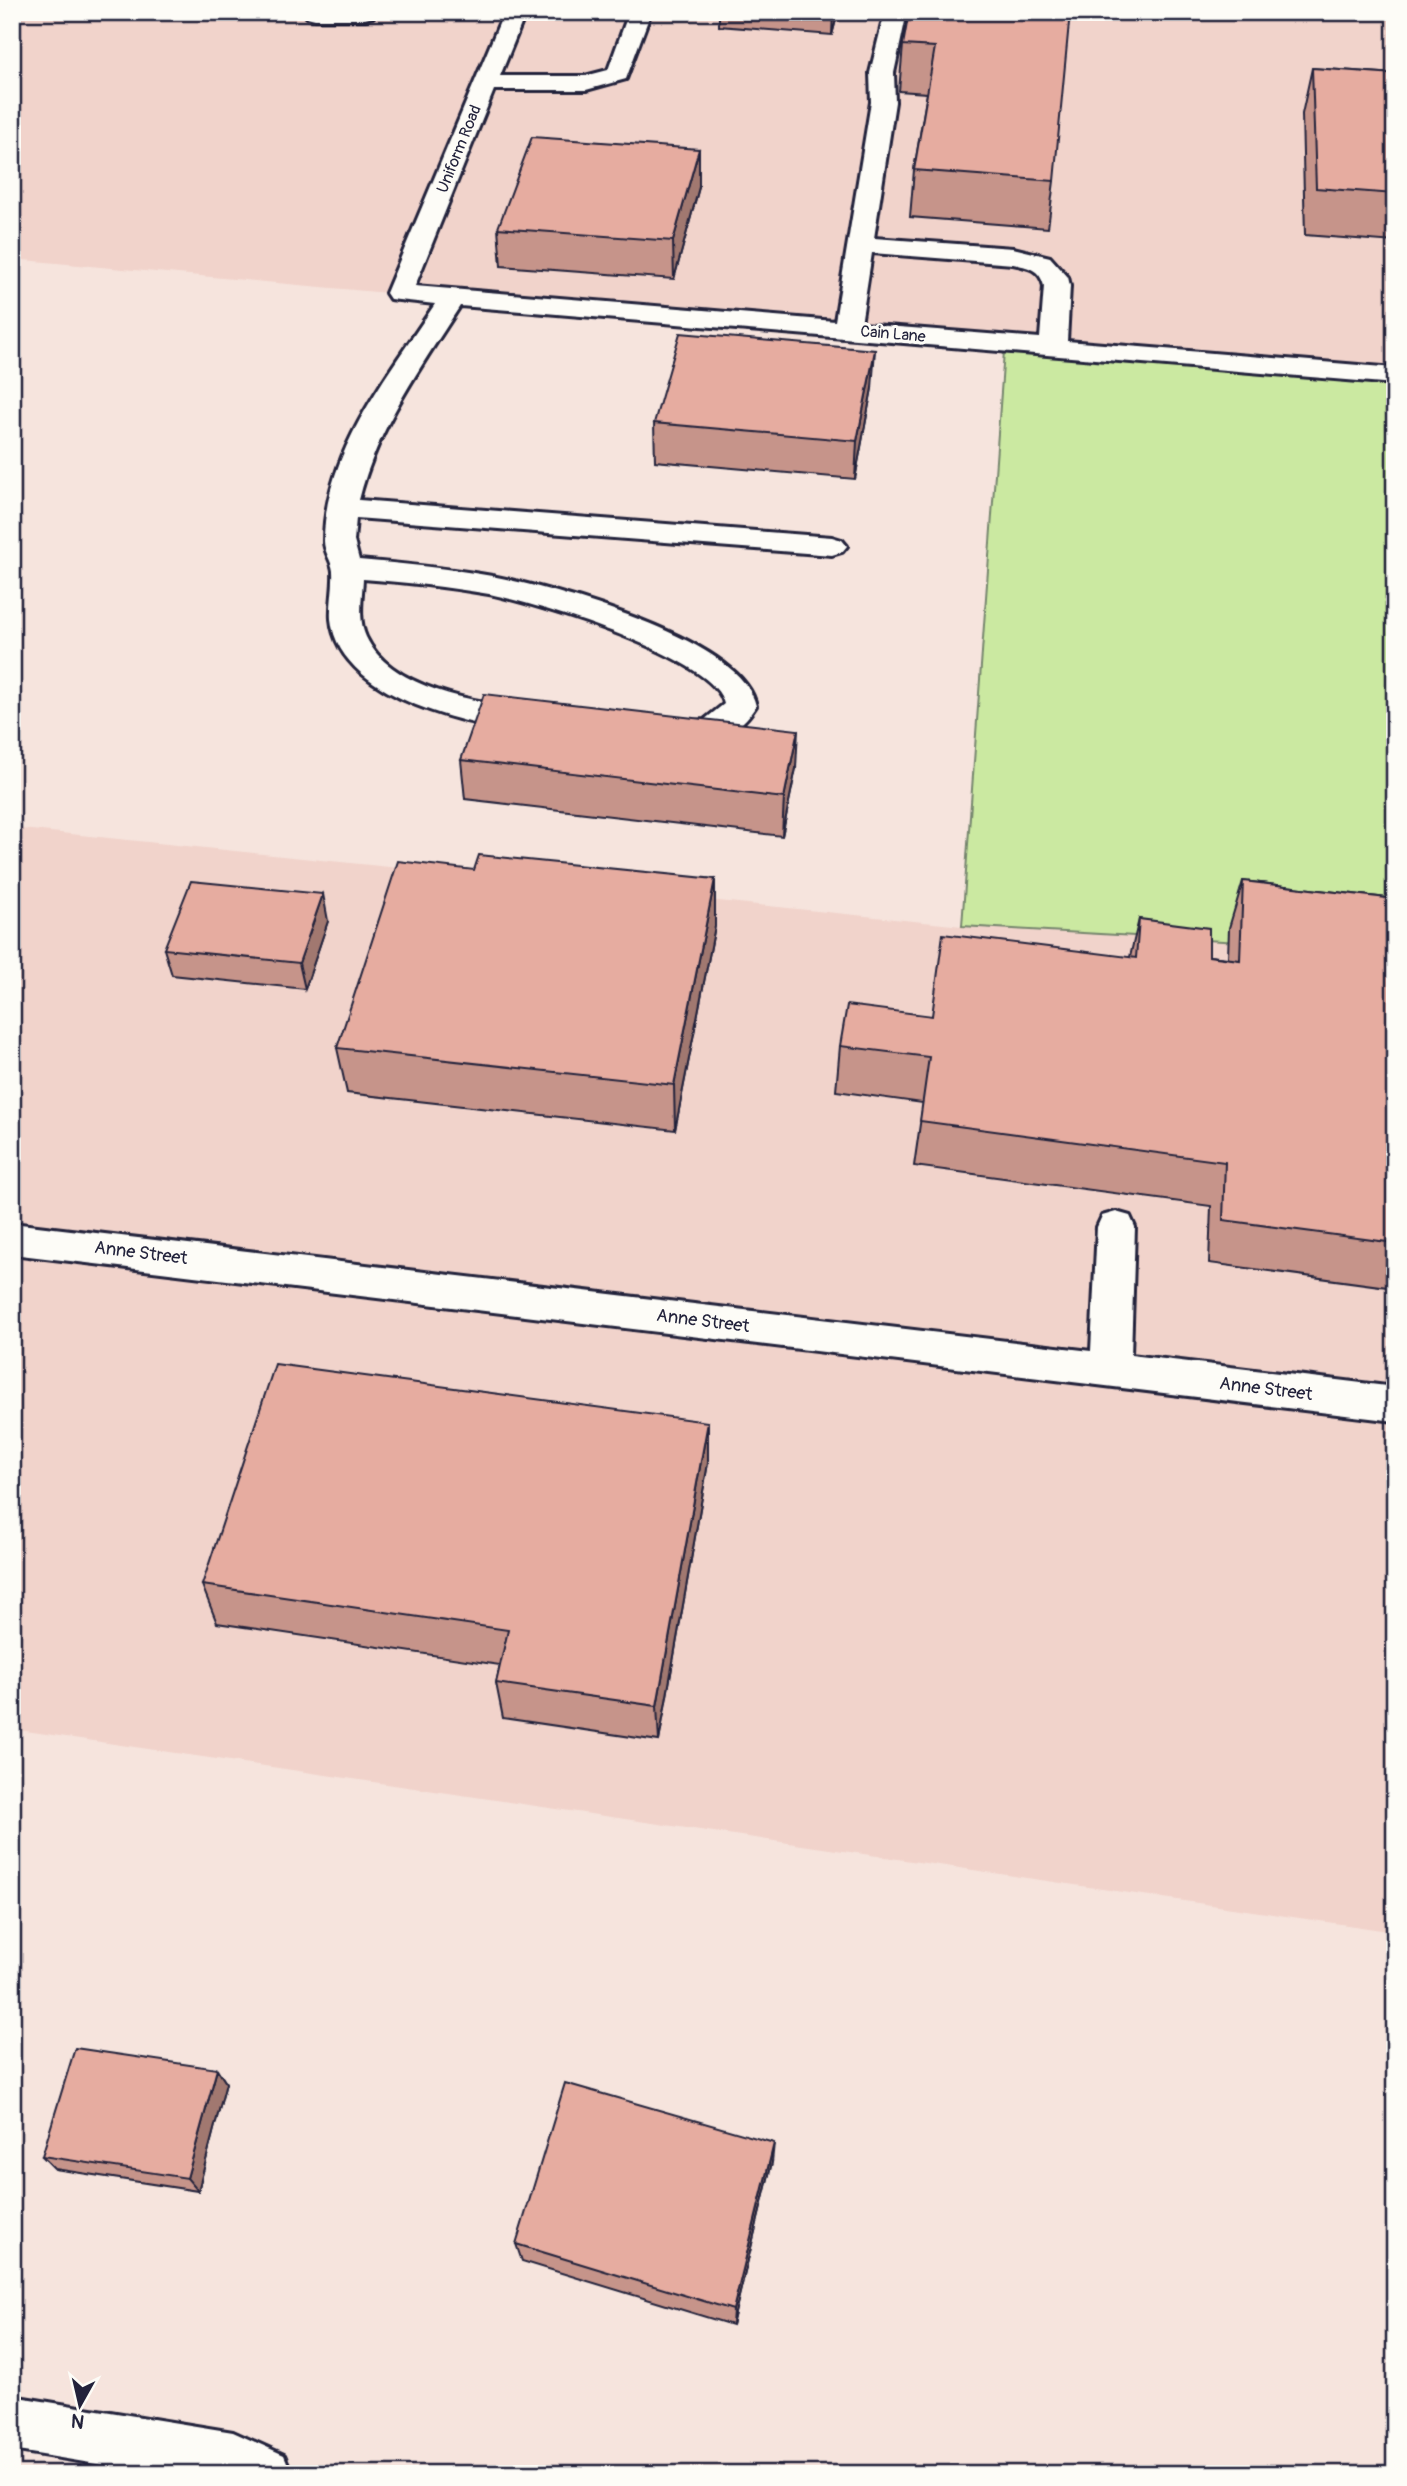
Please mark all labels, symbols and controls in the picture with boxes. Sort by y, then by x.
street label: Uniform Road [432,102,486,196]
street label: Cain Lane [860,321,927,347]
street label: Anne Street [93,1236,190,1270]
street label: Anne Street [655,1304,752,1338]
street label: Anne Street [1218,1372,1315,1406]
north arrow [46,2370,116,2440]
text: N [70,2408,86,2434]

